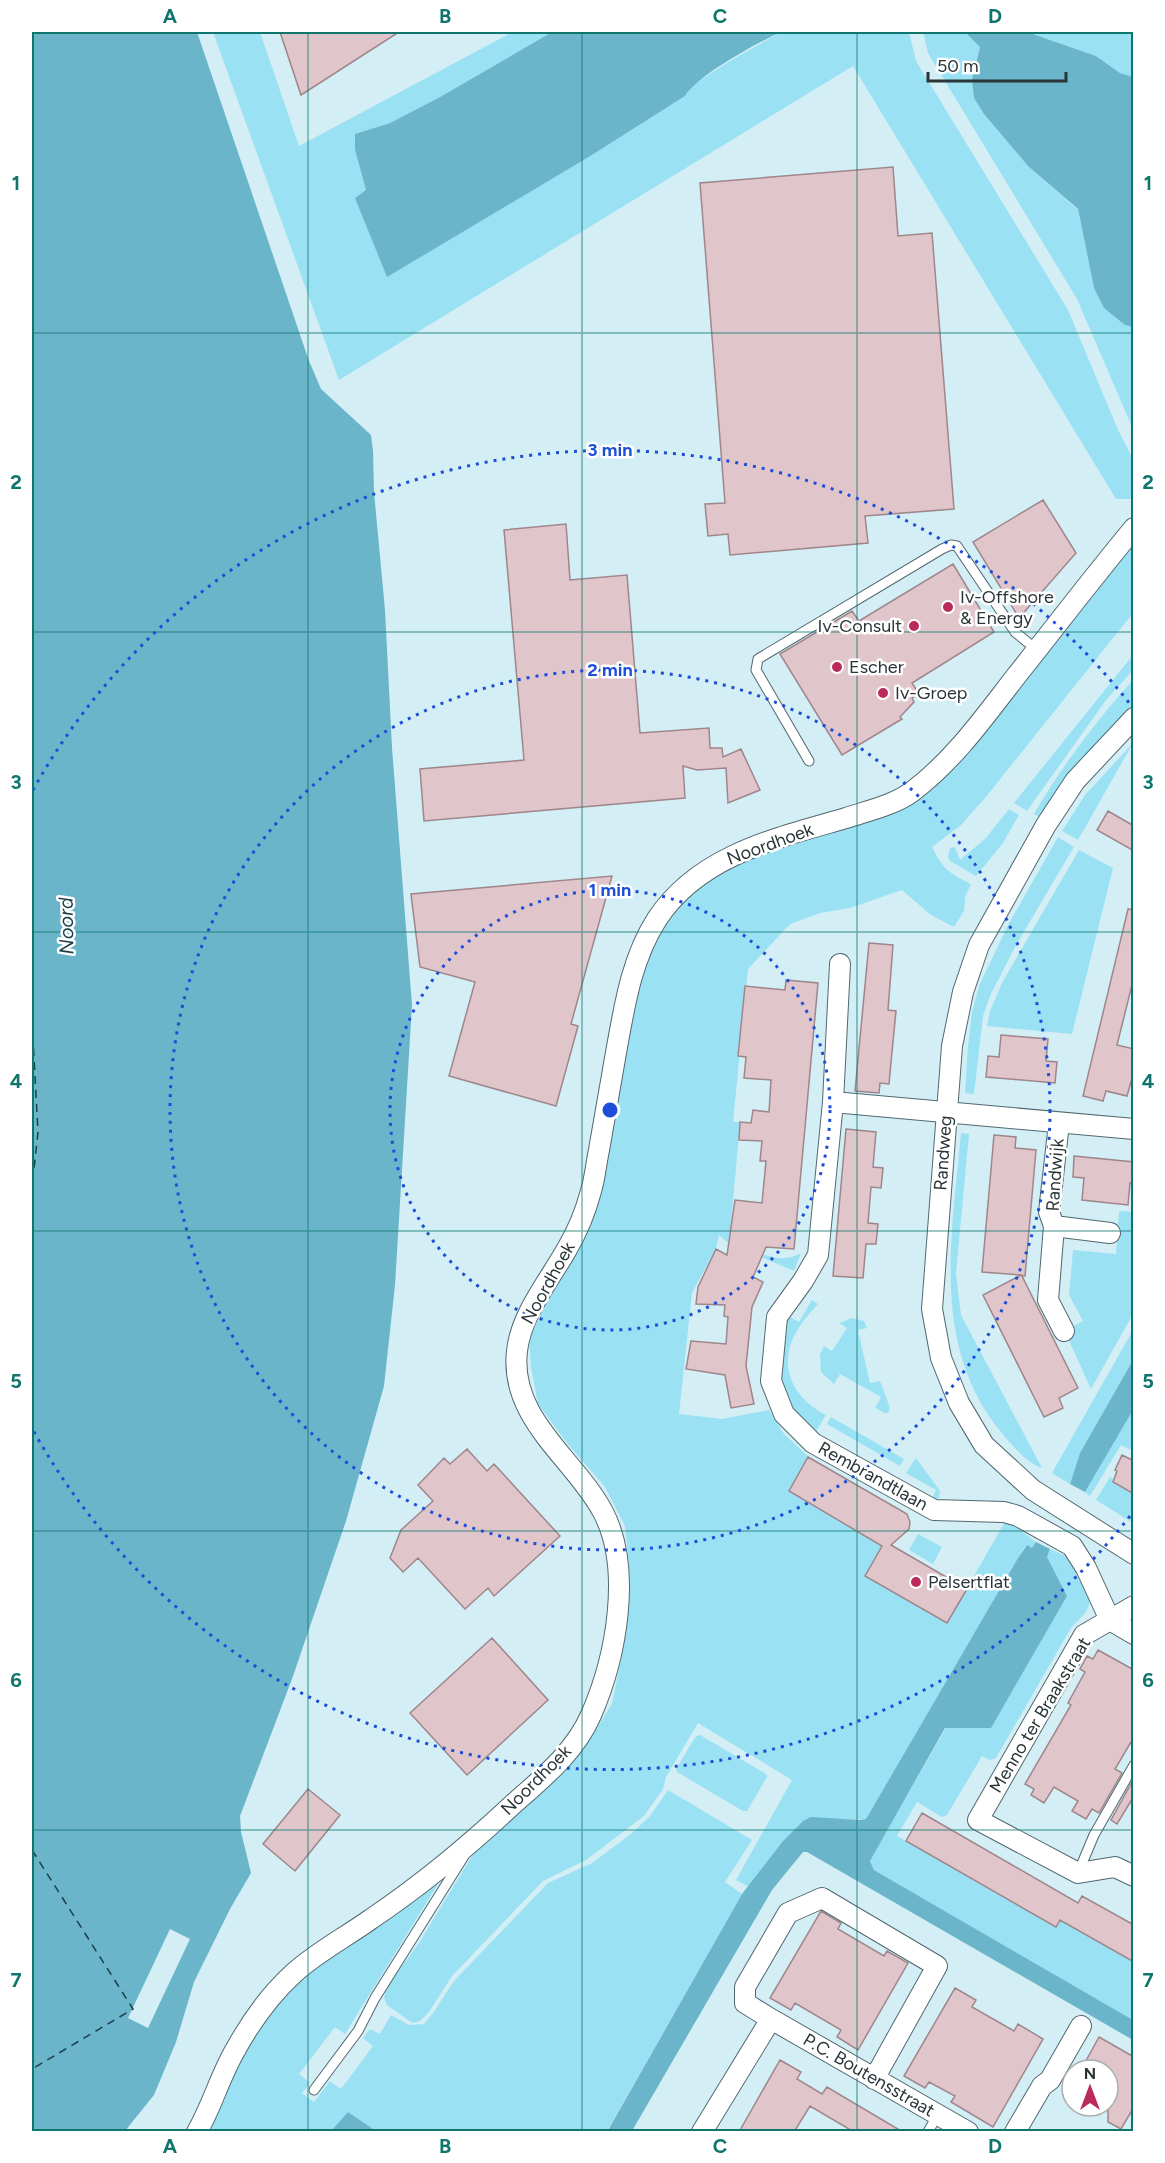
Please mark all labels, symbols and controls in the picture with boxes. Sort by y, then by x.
text: A [163,4,178,28]
text: B [439,4,451,28]
text: C [713,4,727,28]
text: D [988,4,1002,28]
scale bar [928,45,1066,83]
text: 50 m [937,55,979,77]
text: 1 [12,171,20,195]
text: 1 [1144,171,1152,195]
text: 3 min [588,439,632,461]
text: 2 [10,470,22,494]
text: 2 [1142,470,1154,494]
place label: Iv-Offshore & Energy [960,586,1054,629]
marker: Iv-Offshore & Energy [941,600,955,614]
place label: Iv-Consult [818,615,902,637]
marker: Iv-Consult [907,619,921,633]
place label: Escher [849,656,904,678]
text: 2 min [587,659,633,681]
marker: Escher [830,660,844,674]
place label: Iv-Groep [895,682,967,704]
marker: Iv-Groep [876,686,890,700]
text: 3 [10,770,22,794]
text: 3 [1142,770,1154,794]
street label: Noordhoek [724,818,817,870]
text: 1 min [589,879,631,901]
water label: Noord [53,897,78,955]
text: 4 [10,1069,23,1093]
text: 4 [1142,1069,1155,1093]
centre of rings [600,1100,620,1120]
street label: Randweg [929,1115,957,1191]
street label: Randwijk [1041,1138,1069,1212]
street label: Noordhoek [516,1238,580,1328]
text: 5 [10,1369,22,1393]
text: 5 [1142,1369,1154,1393]
street label: Rembrandtlaan [814,1437,932,1515]
place label: Pelsertflat [928,1571,1010,1593]
marker: Pelsertflat [909,1575,923,1589]
street label: Menno ter Braakstraat [985,1633,1095,1797]
text: 6 [10,1668,22,1692]
text: 6 [1142,1668,1154,1692]
street label: Noordhoek [496,1740,576,1820]
text: 7 [10,1968,22,1992]
text: 7 [1142,1968,1154,1992]
street label: P.C. Boutensstraat [799,2028,939,2122]
north arrow [1060,2058,1120,2118]
text: N [1084,2064,1096,2083]
text: A [163,2134,178,2158]
text: B [439,2134,451,2158]
text: C [713,2134,727,2158]
text: D [988,2134,1002,2158]

